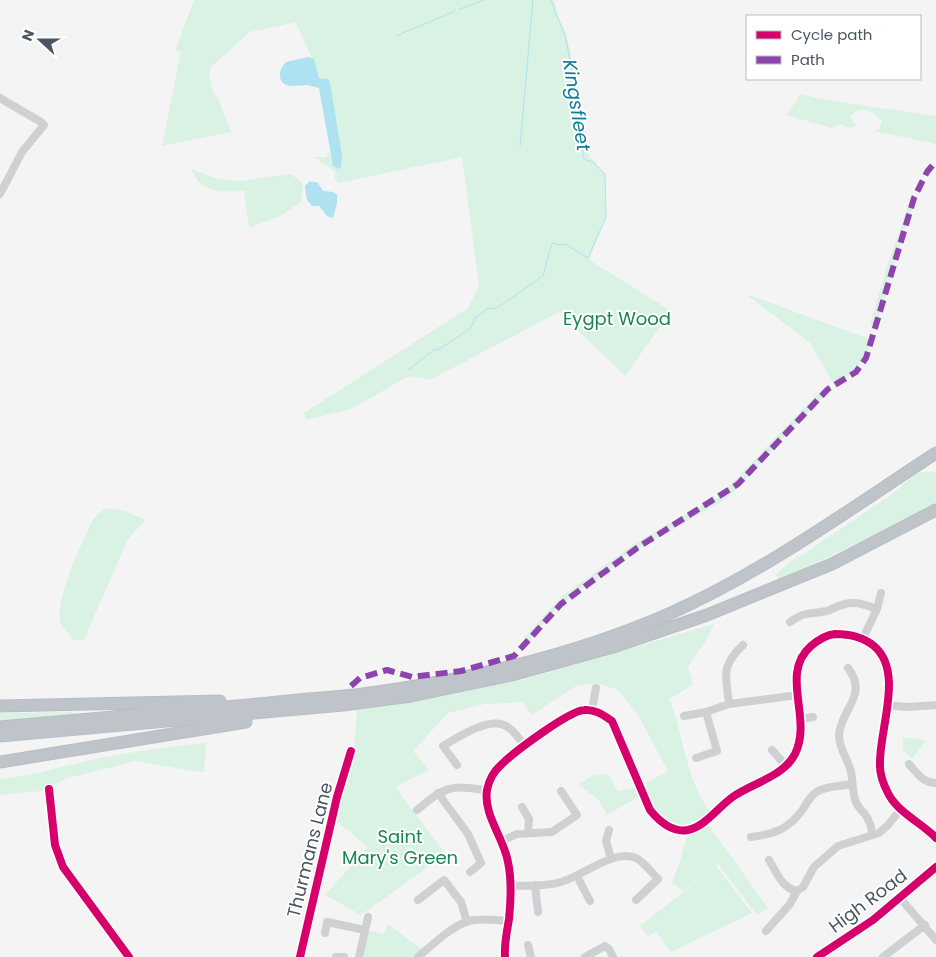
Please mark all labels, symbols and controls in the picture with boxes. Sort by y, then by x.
north arrow [15,15,65,65]
legend [746,15,921,80]
text: Cycle path [791,24,872,45]
text: N [17,27,39,44]
text: Path [791,49,825,70]
water label: Kingsfleet [556,57,597,154]
park label: Eygpt Wood [563,306,671,331]
street label: Thurmans Lane [281,780,338,920]
park label: Saint Mary's Green [342,824,458,870]
street label: High Road [823,863,912,938]

